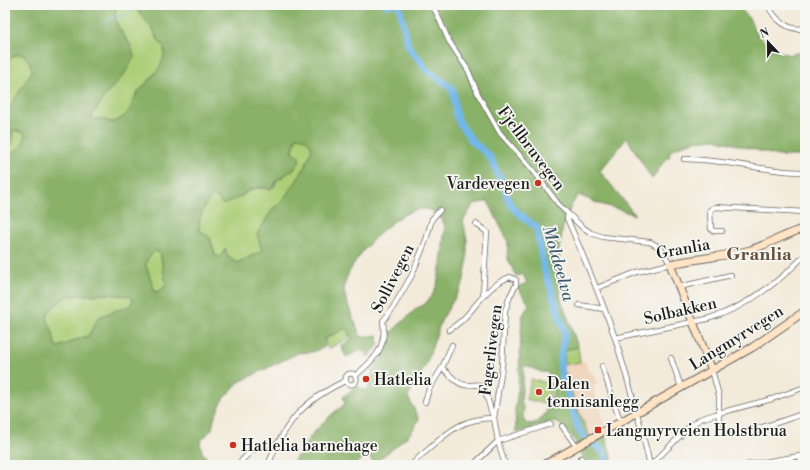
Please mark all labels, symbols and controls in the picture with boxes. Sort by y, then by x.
north arrow [748,22,788,62]
text: N [758,25,772,42]
street label: Fjellbruvegen [493,103,570,195]
place label: Vardevegen [445,174,530,194]
marker: Vardevegen [533,178,543,188]
water label: Moldeelva [537,223,580,304]
street label: Granlia [655,234,713,264]
street label: Sollivegen [367,240,419,316]
district label: Granlia [726,243,792,266]
street label: Solbakken [642,293,719,329]
street label: Langmyrvegen [686,301,788,375]
street label: Fagerlivegen [475,303,507,397]
place label: Hatlelia [374,370,433,390]
marker: Hatlelia [361,374,371,384]
place label: Dalen tennisanlegg [547,374,640,412]
marker: Dalen tennisanlegg [534,387,544,397]
place label: Langmyrveien Holstbrua [606,421,788,441]
marker: Langmyrveien Holstbrua [593,425,603,435]
place label: Hatlelia barnehage [241,436,378,456]
marker: Hatlelia barnehage [228,440,238,450]

